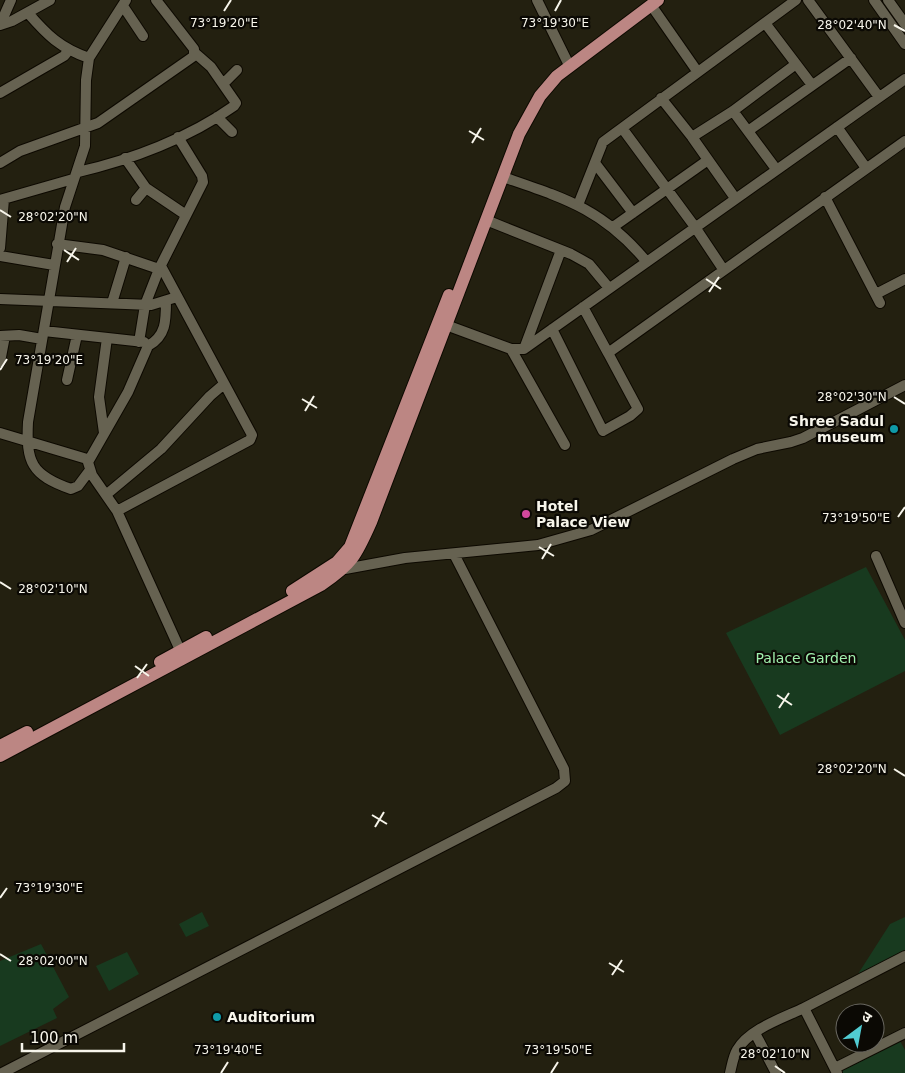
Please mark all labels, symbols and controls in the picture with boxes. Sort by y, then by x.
text: 73°19'20"E [190,16,258,30]
text: 73°19'30"E [521,16,589,30]
text: 28°02'40"N [817,18,887,32]
text: 28°02'20"N [18,210,88,224]
text: 73°19'20"E [15,353,83,367]
text: 28°02'30"N [817,390,887,404]
place label: Shree Sadul museum [789,413,884,445]
marker: Shree Sadul museum [888,423,900,435]
place label: Hotel Palace View [536,498,630,530]
marker: Hotel Palace View [520,508,532,520]
text: 73°19'50"E [822,511,890,525]
text: 28°02'10"N [18,582,88,596]
park label: Palace Garden [756,650,856,666]
text: 28°02'20"N [817,762,887,776]
text: 73°19'30"E [15,881,83,895]
text: 28°02'00"N [18,954,88,968]
north arrow [835,1003,885,1053]
text: उ [859,1008,875,1026]
place label: Auditorium [227,1009,315,1025]
marker: Auditorium [211,1011,223,1023]
scale bar [22,1020,125,1052]
text: 100 m [30,1029,78,1047]
text: 73°19'40"E [194,1043,262,1057]
text: 73°19'50"E [524,1043,592,1057]
text: 28°02'10"N [740,1047,810,1061]

